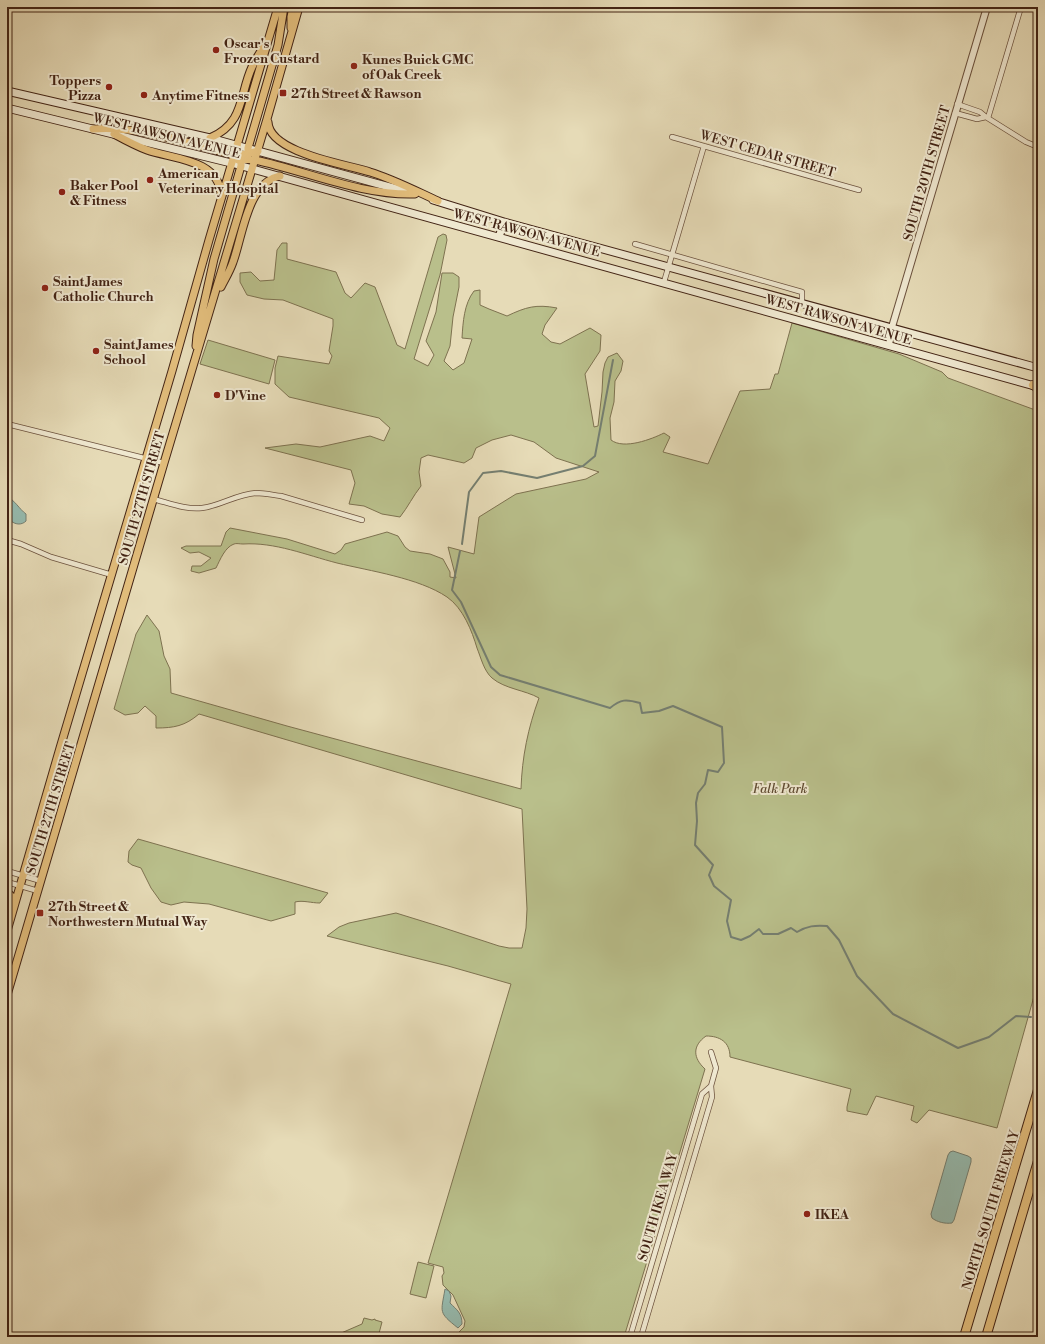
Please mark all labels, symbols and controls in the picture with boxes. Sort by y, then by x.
place label: Oscar's Frozen Custard [224,36,320,67]
marker: Oscar's Frozen Custard [211,45,221,55]
place label: Kunes Buick GMC of Oak Creek [362,52,473,83]
marker: Kunes Buick GMC of Oak Creek [349,61,359,71]
place label: Toppers Pizza [50,73,102,104]
marker: Toppers Pizza [104,82,114,92]
place label: 27th Street & Rawson [291,86,421,102]
place label: Anytime Fitness [151,88,250,104]
marker: 27th Street & Rawson [278,88,288,98]
marker: Anytime Fitness [139,90,149,100]
street label: SOUTH 20TH STREET [900,104,954,243]
street label: WEST RAWSON AVENUE [90,110,242,162]
street label: WEST CEDAR STREET [697,127,837,181]
place label: American Veterinary Hospital [157,166,279,197]
marker: American Veterinary Hospital [145,175,155,185]
place label: Baker Pool & Fitness [70,178,139,209]
marker: Baker Pool & Fitness [57,187,67,197]
street label: WEST RAWSON AVENUE [450,205,602,260]
place label: Saint James Catholic Church [53,274,154,305]
marker: Saint James Catholic Church [40,283,50,293]
street label: WEST RAWSON AVENUE [763,291,914,349]
place label: Saint James School [104,337,174,368]
marker: Saint James School [91,346,101,356]
place label: D'Vine [225,388,266,404]
marker: D'Vine [212,390,222,400]
street label: SOUTH 27TH STREET [115,430,169,567]
street label: SOUTH 27TH STREET [23,740,79,877]
park label: Falk Park [753,781,808,797]
place label: 27th Street & Northwestern Mutual Way [48,899,208,930]
marker: 27th Street & Northwestern Mutual Way [35,908,45,918]
street label: NORTH-SOUTH FREEWAY [959,1127,1023,1292]
street label: SOUTH IKEA WAY [635,1150,682,1263]
place label: IKEA [815,1207,850,1223]
marker: IKEA [802,1209,812,1219]

